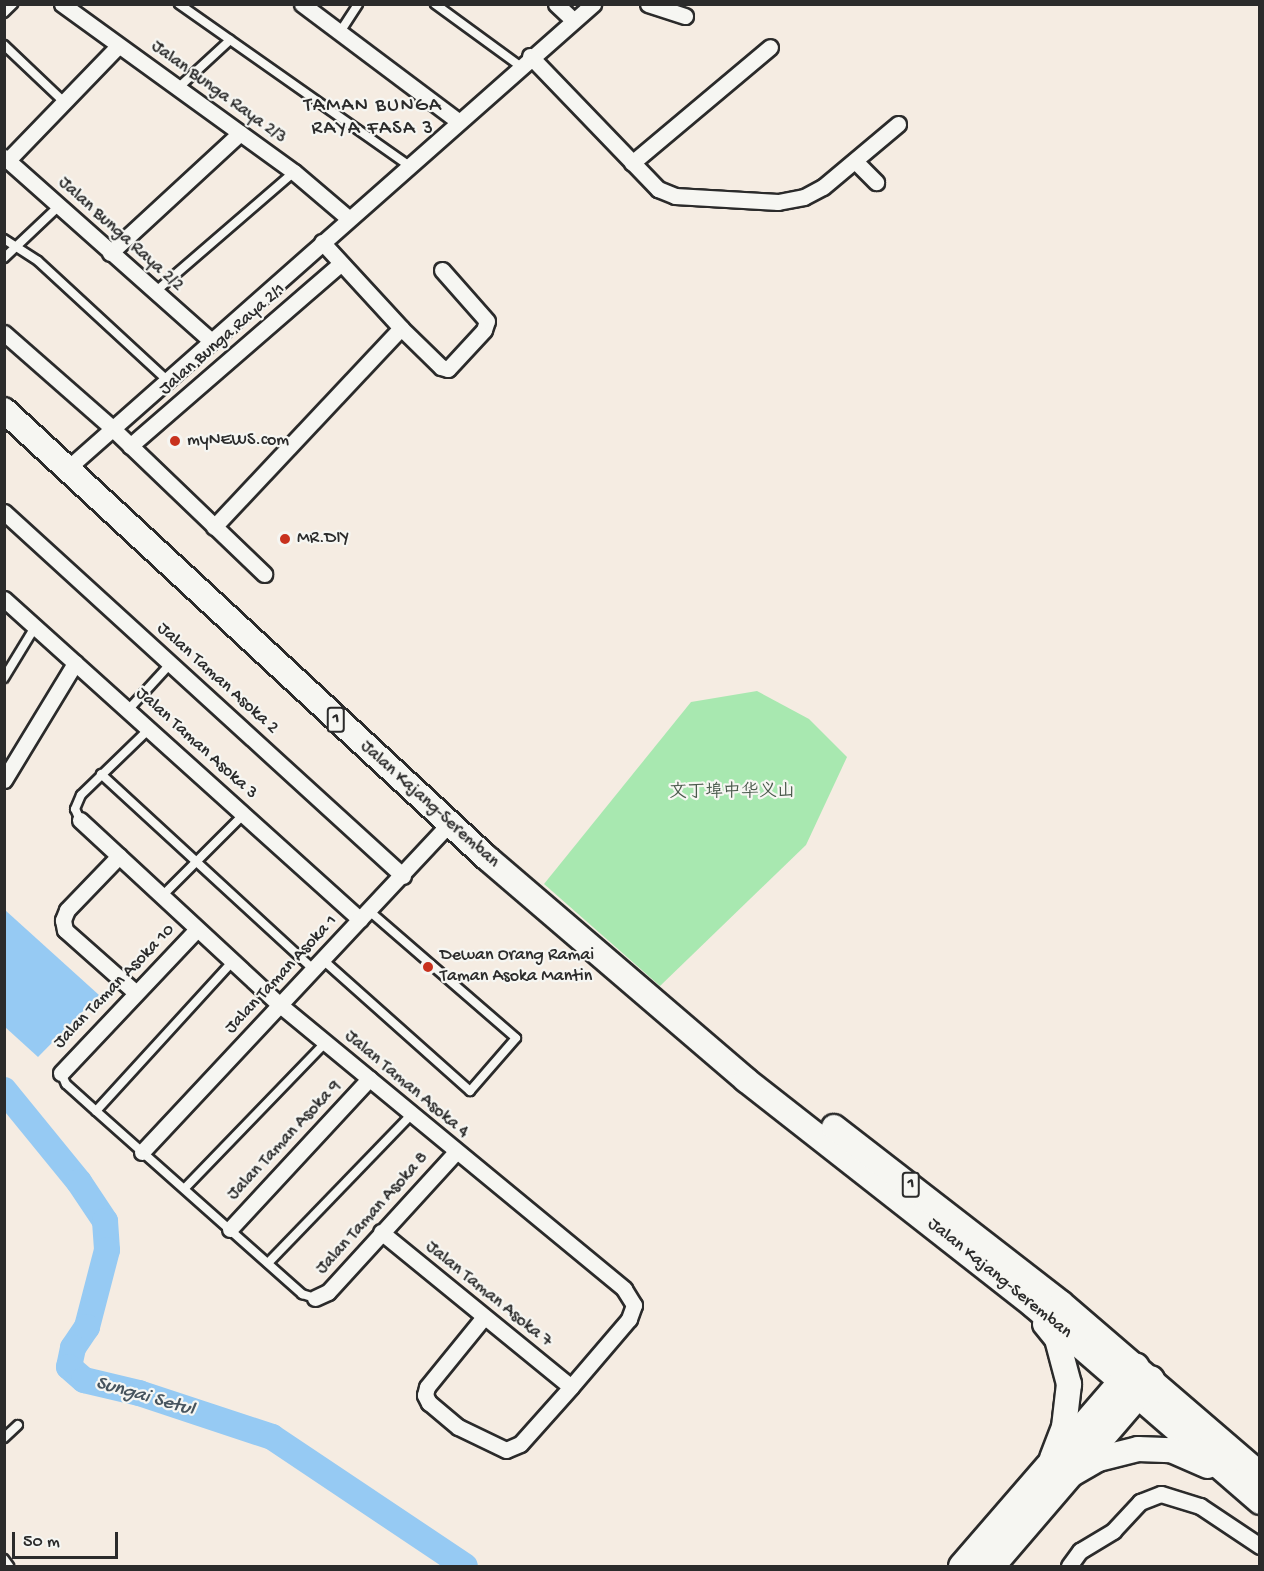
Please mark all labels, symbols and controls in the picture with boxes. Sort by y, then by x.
street label: Jalan Bunga Raya 2/3 [146,37,290,149]
district label: TAMAN BUNGA RAYA FASA 3 [304,94,442,141]
street label: Jalan Bunga Raya 2/2 [53,173,187,297]
street label: Jalan Bunga Raya 2/1 [156,279,290,401]
place label: myNEWS.com [187,430,289,452]
marker: myNEWS.com [168,434,182,448]
place label: MR.DIY [297,528,349,550]
marker: MR.DIY [278,532,292,546]
street label: Jalan Taman Asoka 2 [152,619,282,739]
street label: Jalan Taman Asoka 3 [130,683,262,805]
road number: 1 [326,707,346,733]
street label: Jalan Kajang-Seremban [355,737,503,873]
park label: 文丁埠中华义山 [669,782,795,804]
street label: Jalan Taman Asoka 1 [221,911,343,1039]
street label: Jalan Taman Asoka 10 [50,920,180,1054]
place label: Dewan Orang Ramai Taman Asoka Mantin [440,946,594,988]
marker: Dewan Orang Ramai Taman Asoka Mantin [421,960,435,974]
street label: Jalan Taman Asoka 4 [339,1027,473,1143]
street label: Jalan Taman Asoka 9 [224,1076,346,1206]
street label: Jalan Taman Asoka 8 [312,1148,434,1280]
road number: 1 [900,1172,922,1198]
street label: Jalan Kajang-Seremban [922,1214,1076,1344]
street label: Jalan Taman Asoka 7 [420,1237,556,1353]
water label: Sungai Setul [93,1372,197,1422]
scale bar [15,1520,122,1558]
text: 50 m [23,1532,60,1553]

